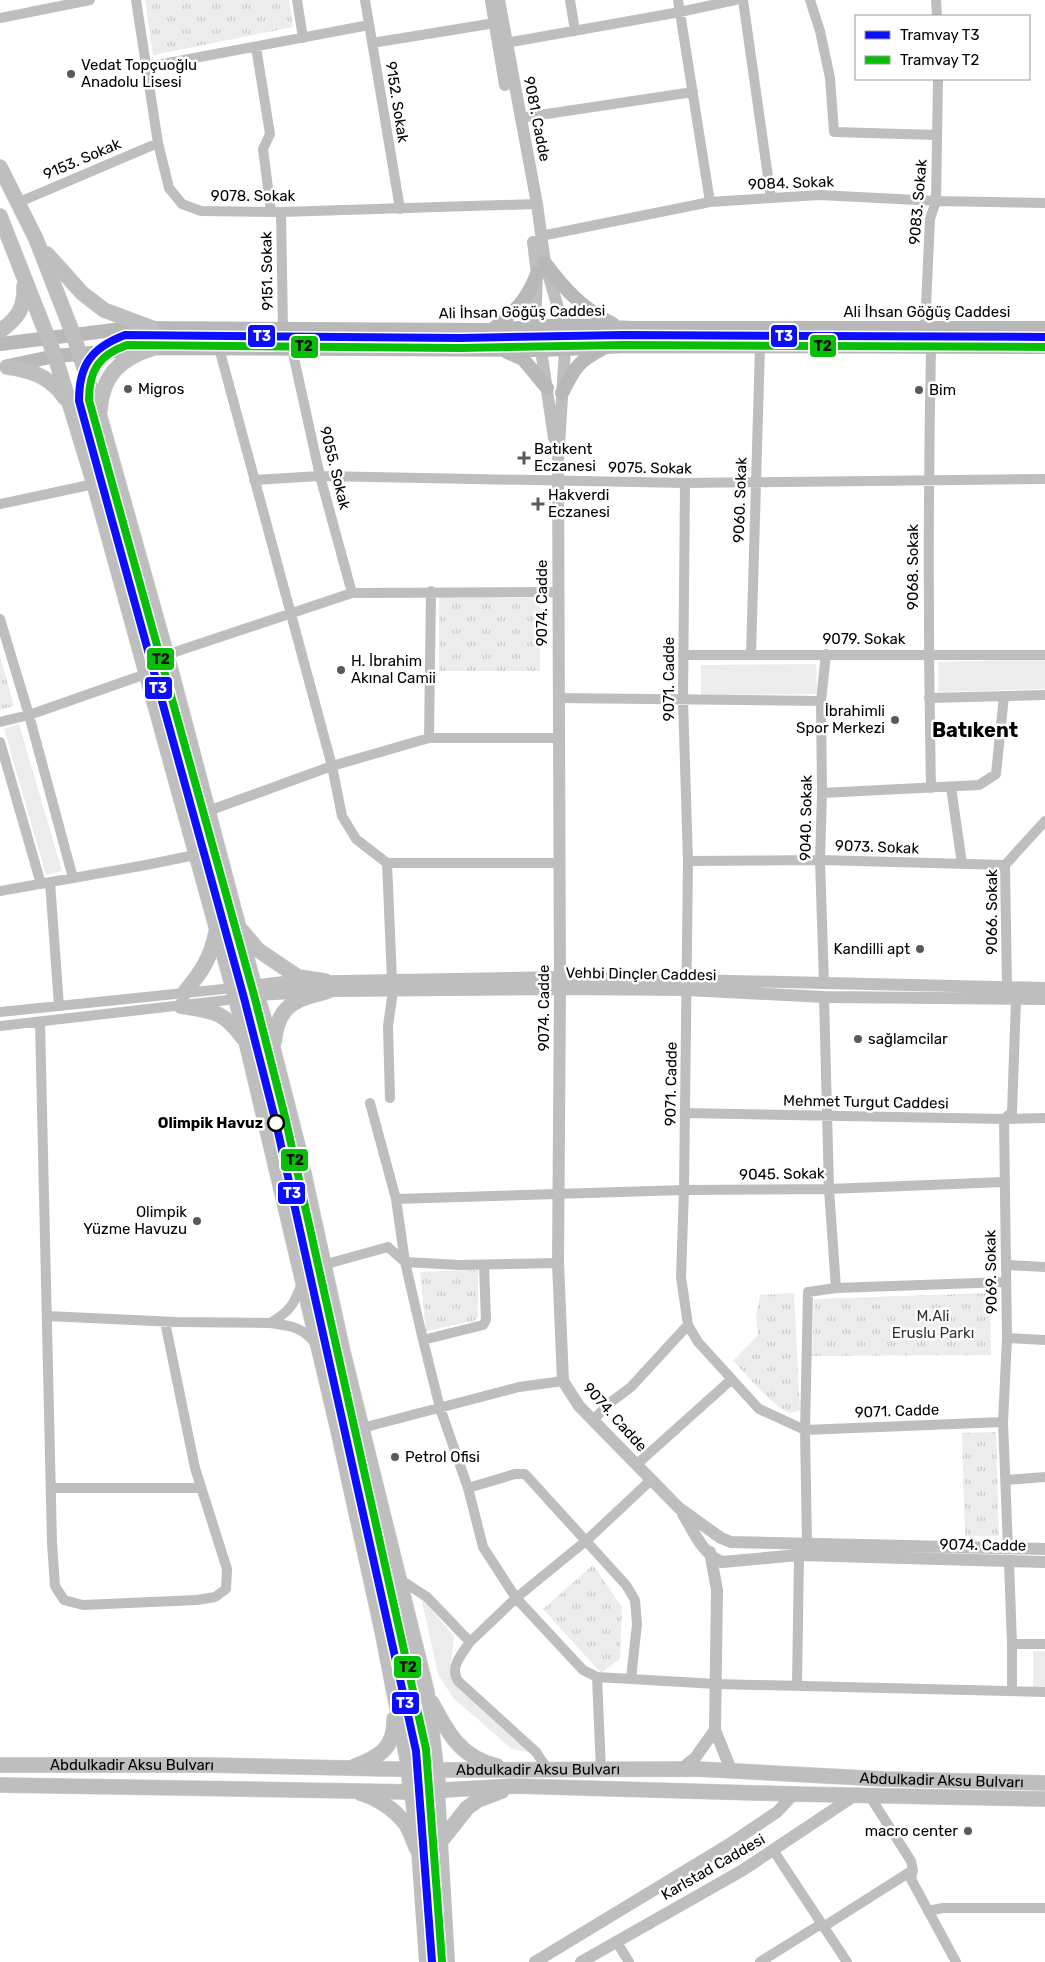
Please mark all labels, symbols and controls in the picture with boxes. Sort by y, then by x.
legend [855,15,1030,80]
text: Tramvay T3 [900,26,979,44]
text: Tramvay T2 [900,51,979,69]
place label: Vedat Topçuoğlu Anadolu Lisesi [81,56,197,91]
street label: 9152. Sokak [382,60,412,144]
marker: Vedat Topçuoğlu Anadolu Lisesi [65,68,77,80]
street label: 9081. Cadde [520,75,554,163]
street label: 9153. Sokak [41,135,124,183]
street label: 9083. Sokak [905,158,931,246]
street label: 9084. Sokak [748,172,835,193]
street label: 9078. Sokak [211,187,296,205]
street label: 9151. Sokak [257,231,277,311]
street label: Ali İhsan Göğüş Caddesi [438,302,606,322]
street label: Ali İhsan Göğüş Caddesi [844,303,1010,321]
line badge: T3 [247,324,276,348]
line badge: T3 [770,324,798,348]
text: T3 [253,328,271,345]
text: T3 [775,328,793,345]
line badge: T2 [809,334,837,358]
line badge: T2 [290,335,319,359]
text: T2 [295,338,313,355]
text: T2 [814,338,832,355]
place label: Migros [138,380,185,398]
place label: Bim [929,381,956,399]
marker: Migros [122,383,134,395]
marker: Bim [913,384,925,396]
street label: 9055. Sokak [316,425,354,512]
place label: Batıkent Eczanesi [534,440,596,475]
marker: Batıkent Eczanesi [518,452,530,464]
street label: 9060. Sokak [730,457,751,543]
street label: 9075. Sokak [608,458,692,478]
place label: Hakverdi Eczanesi [548,486,610,521]
marker: Hakverdi Eczanesi [532,498,544,510]
street label: 9068. Sokak [904,524,922,610]
street label: 9074. Cadde [533,560,551,646]
street label: 9079. Sokak [822,630,906,648]
street label: 9071. Cadde [660,637,678,721]
line badge: T2 [146,647,175,671]
text: T2 [152,651,170,668]
place label: H. İbrahim Akınal Camii [351,652,436,687]
marker: H. İbrahim Akınal Camii [335,664,347,676]
line badge: T3 [144,676,173,700]
text: T3 [149,680,167,697]
place label: İbrahimli Spor Merkezi [796,702,885,737]
marker: İbrahimli Spor Merkezi [889,714,901,726]
district label: Batıkent [932,718,1018,742]
street label: 9040. Sokak [796,775,816,861]
street label: 9073. Sokak [835,837,920,857]
street label: 9066. Sokak [983,869,1001,955]
place label: Kandilli apt [834,940,910,958]
marker: Kandilli apt [914,943,926,955]
street label: Vehbi Dinçler Caddesi [565,964,717,984]
street label: 9074. Cadde [535,965,553,1051]
place label: sağlamcilar [868,1030,948,1048]
marker: sağlamcilar [852,1033,864,1045]
street label: 9071. Cadde [661,1042,681,1126]
street label: Mehmet Turgut Caddesi [783,1092,949,1112]
place label: Olimpik Havuz [158,1114,263,1132]
marker: Olimpik Havuz [267,1114,285,1132]
line badge: T2 [280,1148,309,1172]
text: T2 [286,1152,304,1169]
street label: 9045. Sokak [739,1164,825,1184]
line badge: T3 [277,1181,306,1205]
text: T3 [283,1185,301,1202]
place label: Olimpik Yüzme Havuzu [83,1203,187,1238]
marker: Olimpik Yüzme Havuzu [191,1215,203,1227]
street label: 9069. Sokak [981,1229,1001,1314]
park label: M.Ali Eruslu Parkı [892,1307,974,1342]
street label: 9074. Cadde [579,1379,651,1455]
street label: 9071. Cadde [854,1401,940,1421]
place label: Petrol Ofisi [405,1448,480,1466]
marker: Petrol Ofisi [389,1451,401,1463]
street label: 9074. Cadde [940,1535,1026,1555]
line badge: T2 [393,1655,422,1679]
text: T2 [399,1659,417,1676]
line badge: T3 [391,1691,420,1715]
text: T3 [396,1695,414,1712]
street label: Abdulkadir Aksu Bulvarı [50,1756,214,1774]
street label: Abdulkadir Aksu Bulvarı [456,1760,620,1779]
street label: Abdulkadir Aksu Bulvarı [859,1769,1024,1791]
place label: macro center [865,1822,958,1840]
marker: macro center [962,1825,974,1837]
street label: Karlstad Caddesi [658,1830,768,1904]

